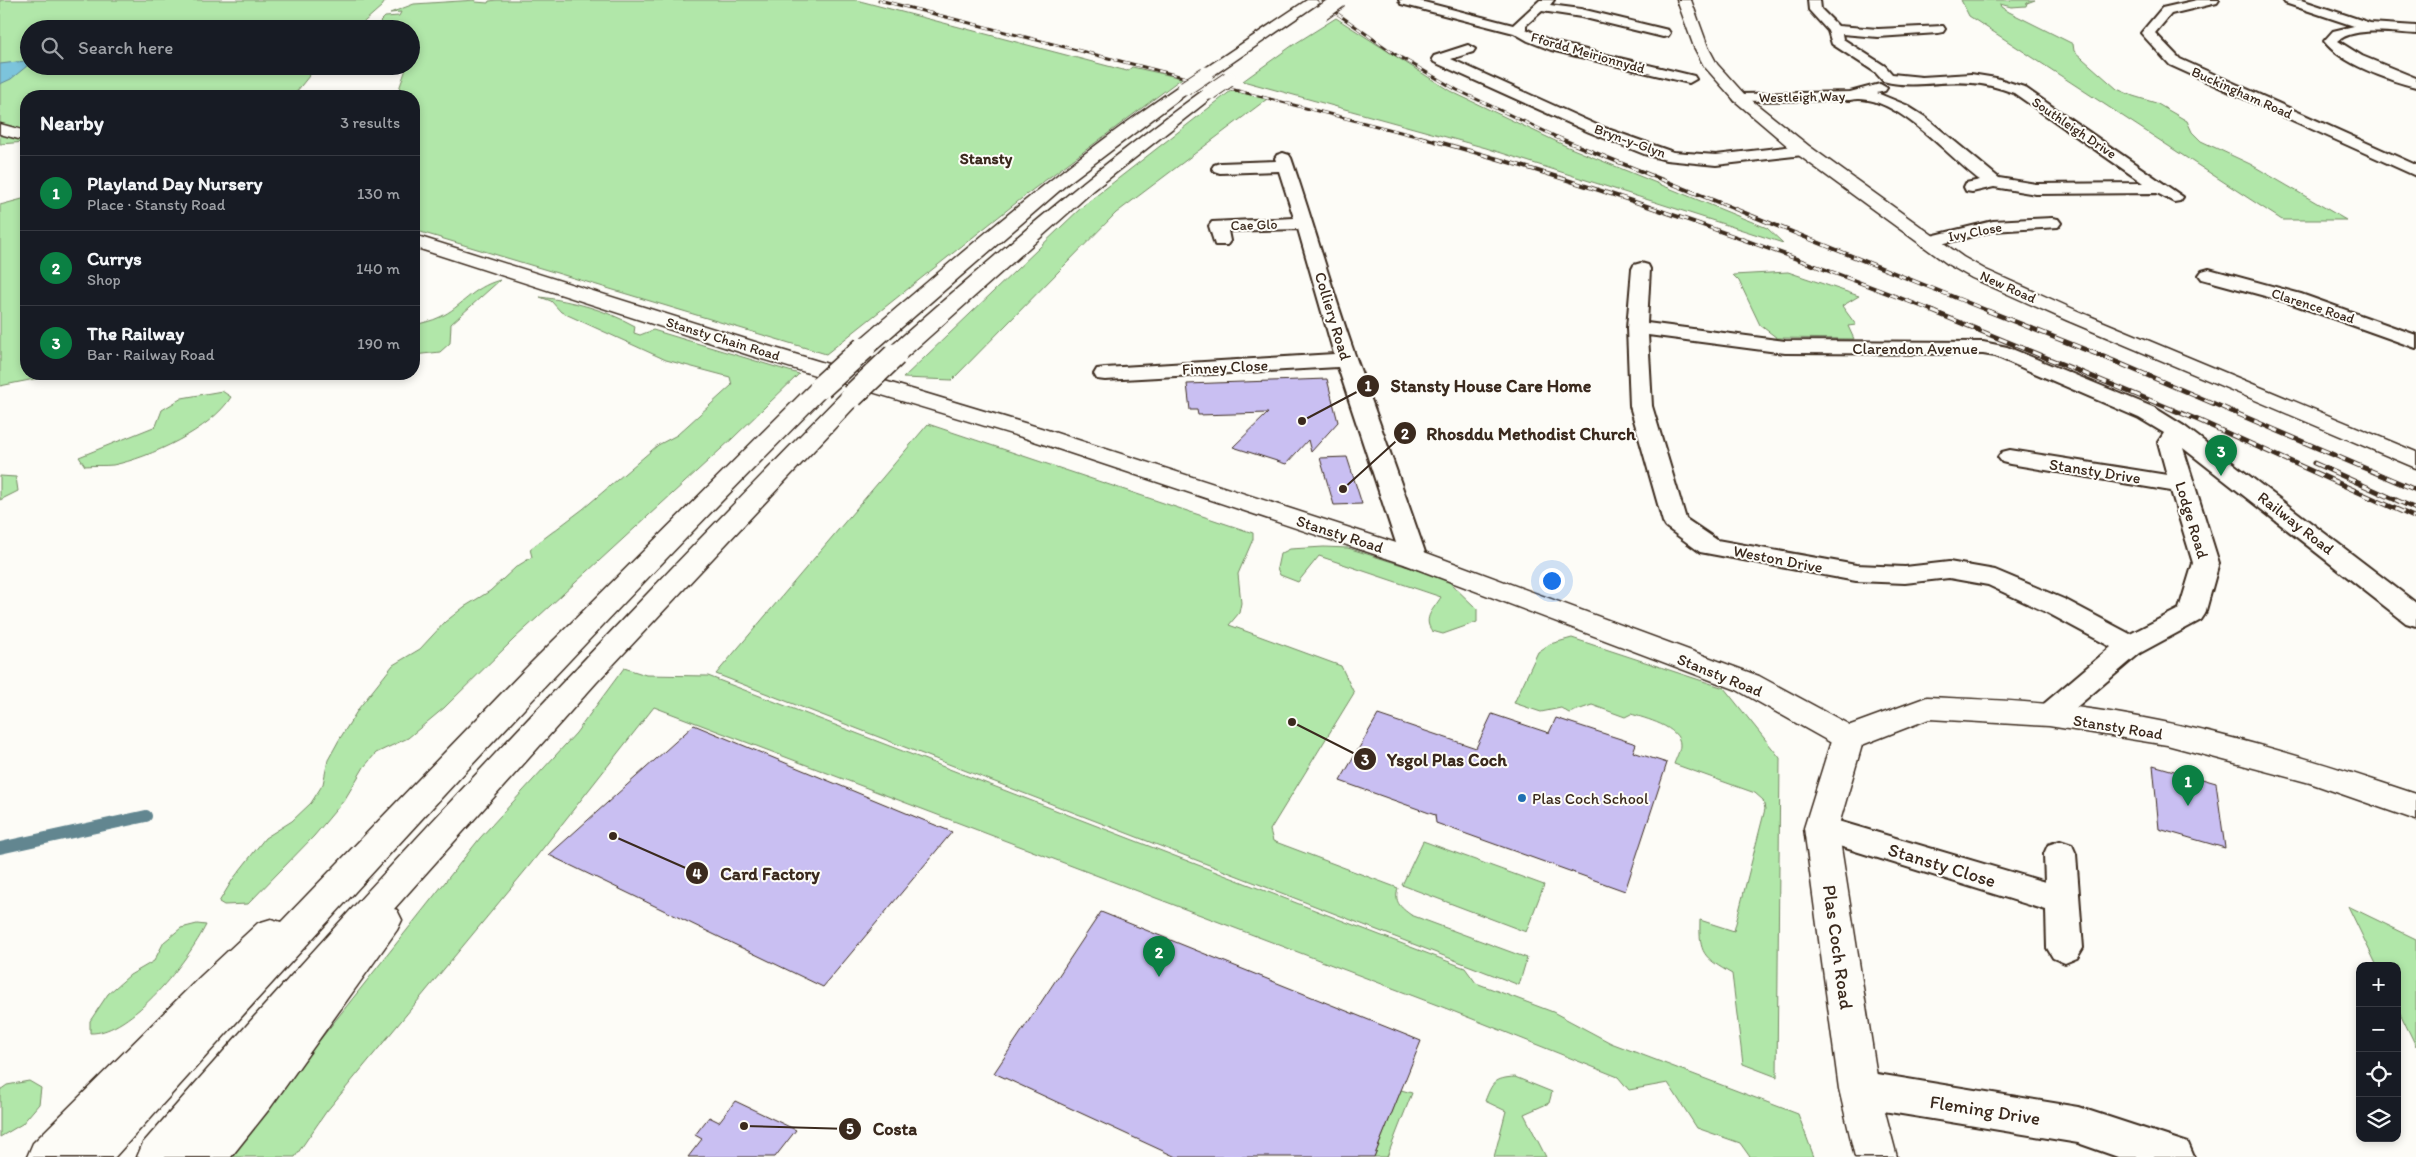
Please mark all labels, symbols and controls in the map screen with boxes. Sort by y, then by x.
search box [20,20,420,75]
street label: Ffordd Meirionnydd [1529,29,1647,78]
icon: search [38,34,66,62]
text: Search here [78,36,173,59]
street label: Buckingham Road [2189,63,2295,123]
street label: Westleigh Way [1759,88,1846,106]
street label: Southleigh Drive [2028,93,2120,163]
text: Nearby [40,110,104,135]
text: 3 results [340,113,400,132]
street label: Bryn-y-Glyn [1592,120,1668,162]
district label: Stansty [960,149,1013,169]
text: Playland Day Nursery [87,172,262,195]
text: 1 [52,184,60,203]
text: 130 m [357,184,400,203]
text: Place · Stansty Road [87,195,225,214]
street label: Cae Glo [1230,216,1278,234]
street label: Ivy Close [1947,218,2004,246]
text: Currys [87,247,142,270]
text: 2 [52,259,60,278]
text: 140 m [356,259,400,278]
street label: New Road [1977,267,2039,307]
text: Shop [87,270,121,289]
street label: Colliery Road [1311,270,1356,363]
street label: Clarence Road [2269,285,2357,328]
street label: Stansty Chain Road [664,314,782,365]
text: The Railway [87,322,184,345]
text: 3 [52,334,60,353]
text: 190 m [357,334,400,353]
street label: Clarendon Avenue [1852,339,1978,358]
text: Bar · Railway Road [87,345,215,364]
street label: Finney Close [1181,355,1269,379]
callout: Stansty House Care Home [1355,370,1602,403]
text: Stansty House Care Home [1391,375,1592,397]
text: 1 [1365,377,1372,395]
callout: Rhosddu Methodist Church [1392,417,1646,450]
text: Rhosddu Methodist Church [1426,423,1636,445]
text: 2 [1401,425,1409,443]
pin: 3 [2205,435,2237,476]
street label: Stansty Drive [2048,454,2142,488]
street label: Lodge Road [2171,479,2213,561]
street label: Railway Road [2254,487,2338,559]
street label: Stansty Road [1294,511,1386,557]
street label: Weston Drive [1732,541,1824,577]
your location [1539,568,1565,594]
street label: Stansty Road [1674,649,1766,701]
street label: Stansty Road [2072,711,2164,744]
callout: Ysgol Plas Coch [1352,743,1517,776]
text: Ysgol Plas Coch [1386,749,1507,771]
text: 3 [1361,751,1369,769]
pin: 1 [2172,765,2204,806]
place label: Plas Coch School [1532,789,1649,808]
marker: Plas Coch School [1516,792,1528,804]
street label: Stansty Close [1885,838,1999,892]
callout: Card Factory [685,857,830,890]
text: Card Factory [720,863,820,885]
text: 4 [692,865,702,883]
street label: Plas Coch Road [1818,883,1858,1011]
pin: 2 [1143,936,1175,977]
map controls [2356,962,2401,1142]
button: + [2356,962,2401,1007]
button: − [2356,1007,2401,1052]
button: locate [2356,1052,2401,1097]
street label: Fleming Drive [1928,1090,2042,1130]
button: layers [2356,1097,2401,1142]
callout: Costa [838,1112,927,1145]
text: Costa [873,1118,917,1140]
text: 5 [846,1120,854,1138]

